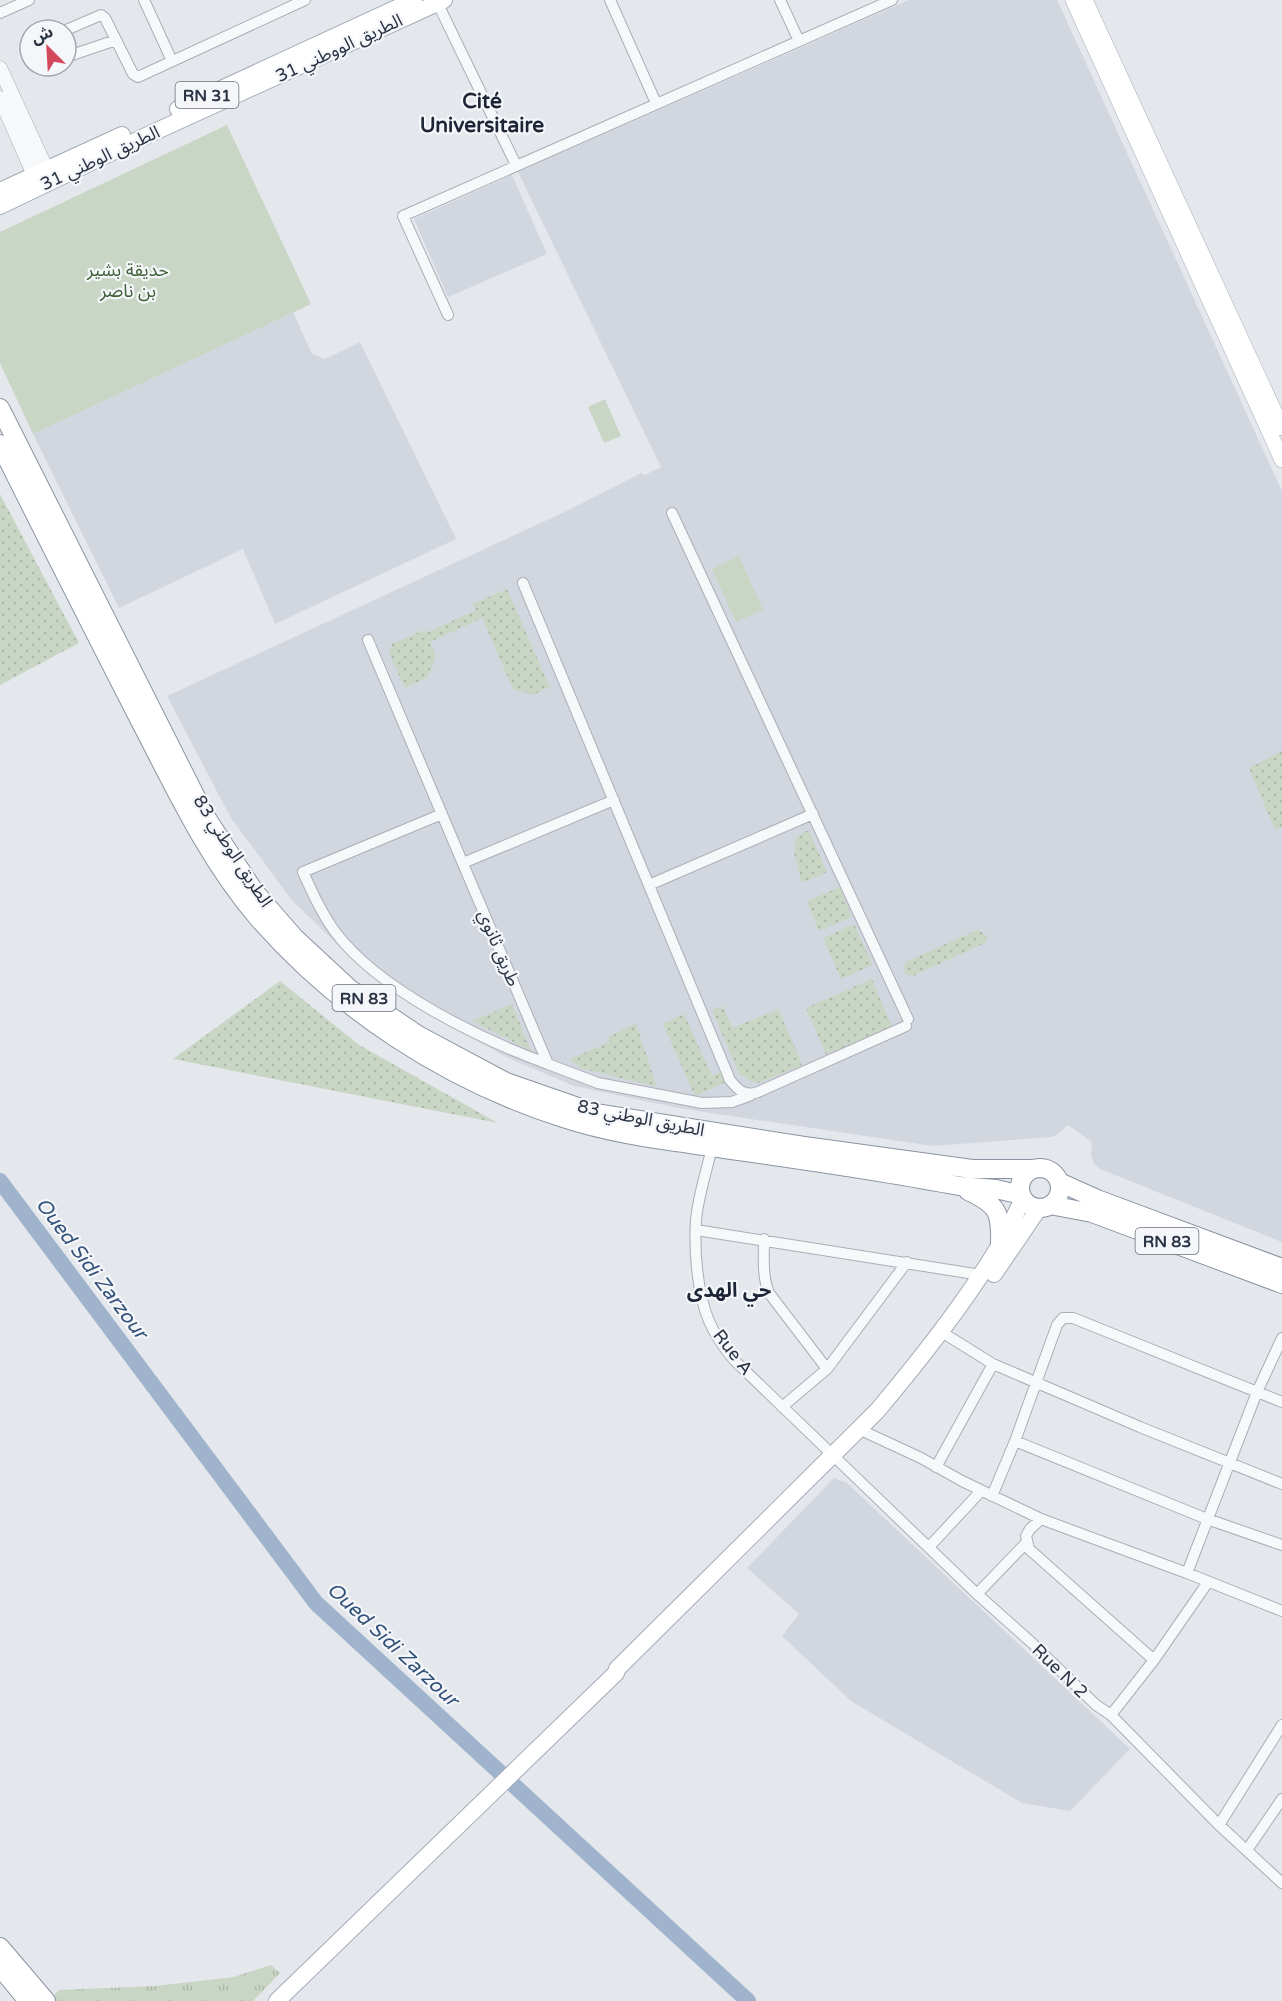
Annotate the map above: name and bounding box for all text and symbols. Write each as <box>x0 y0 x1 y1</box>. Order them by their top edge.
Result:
street label: الطريق الووطني 31 <box>272 9 407 89</box>
north arrow <box>18 18 78 78</box>
text: ش <box>28 22 56 49</box>
road number: RN 31 <box>176 82 238 108</box>
district label: Cité Universitaire <box>420 89 544 138</box>
street label: الطريق الوطني 31 <box>37 121 164 197</box>
park label: حديقة بشير بن ناصر <box>86 259 169 302</box>
street label: الطريق الوطني 83 <box>187 791 277 912</box>
street label: طريق ثانوي <box>471 906 525 990</box>
road number: RN 83 <box>332 985 395 1011</box>
street label: الطريق الوطني 83 <box>575 1095 707 1143</box>
water label: Oued Sidi Zarzour <box>30 1193 154 1346</box>
road number: RN 83 <box>1136 1228 1198 1254</box>
district label: حي الهدى <box>687 1279 772 1307</box>
street label: Rue A <box>708 1325 758 1379</box>
water label: Oued Sidi Zarzour <box>322 1578 465 1713</box>
street label: Rue N 2 <box>1028 1639 1092 1703</box>

